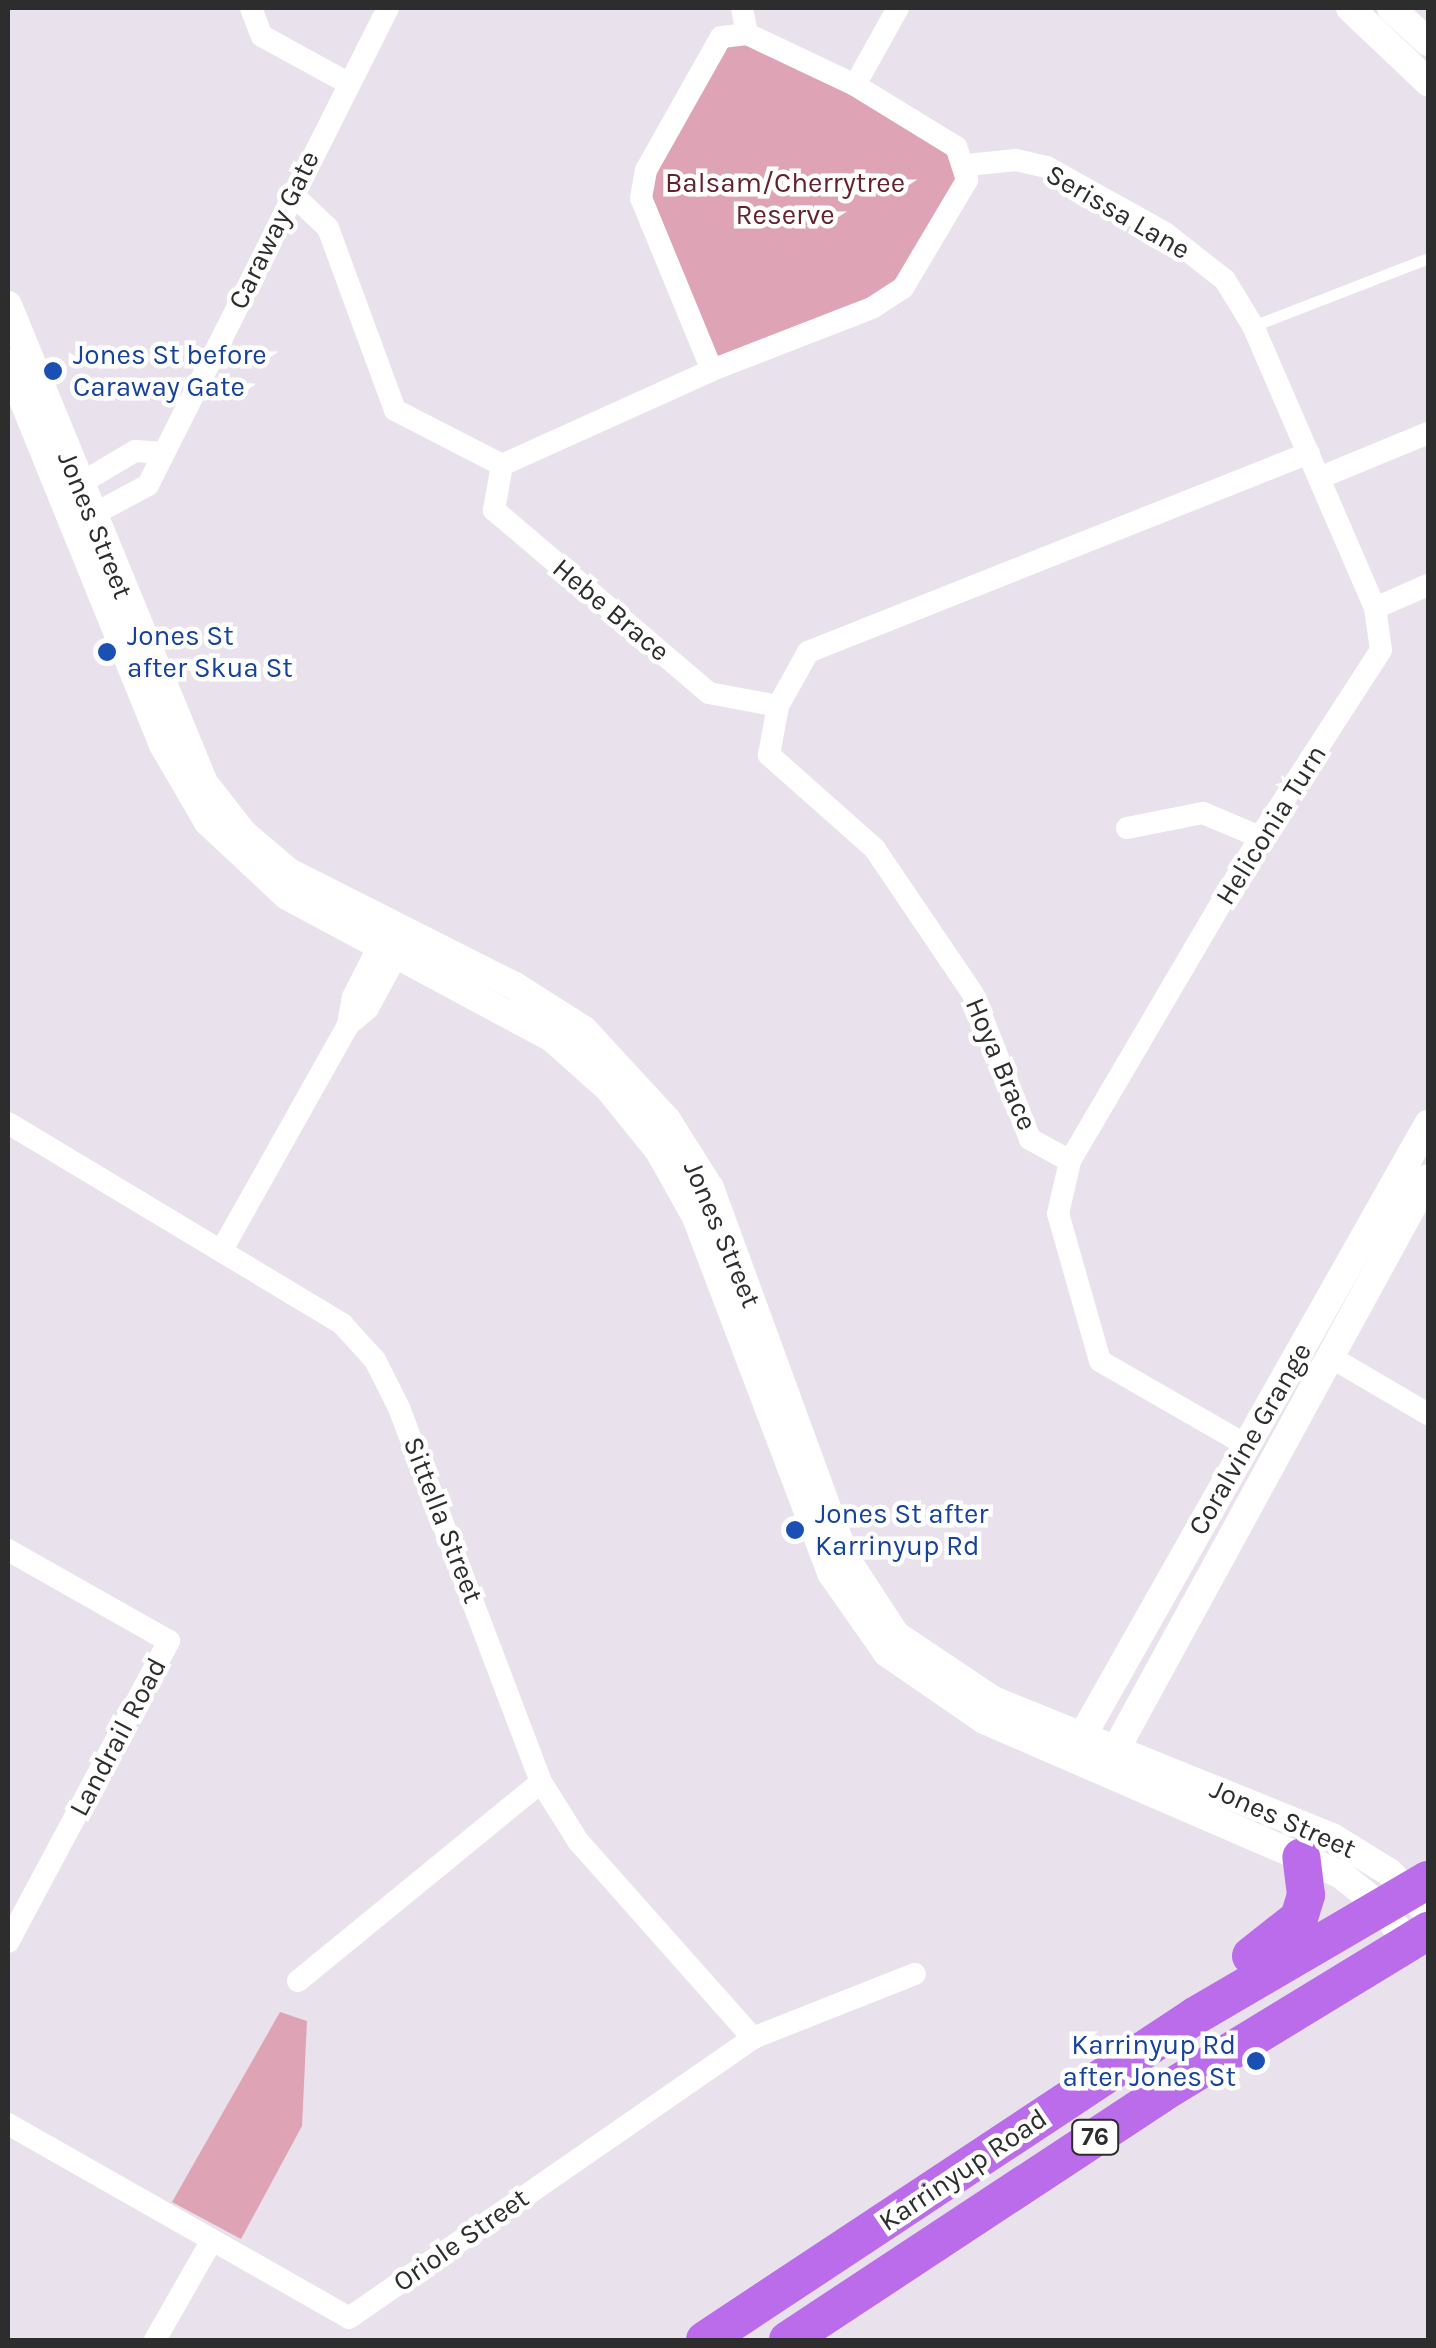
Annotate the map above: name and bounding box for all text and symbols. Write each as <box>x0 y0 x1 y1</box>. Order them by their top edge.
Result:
street label: Caraway Gate <box>221 145 327 315</box>
street label: Serissa Lane <box>1040 157 1196 267</box>
park label: Balsam/Cherrytree Reserve <box>665 166 905 232</box>
place label: Jones St before Caraway Gate <box>73 338 267 404</box>
marker: Jones St before Caraway Gate <box>42 360 64 382</box>
street label: Jones Street <box>50 446 140 604</box>
street label: Hebe Brace <box>546 551 676 669</box>
place label: Jones St after Skua St <box>127 619 293 685</box>
marker: Jones St after Skua St <box>96 641 118 663</box>
street label: Heliconia Turn <box>1208 739 1334 911</box>
street label: Hoya Brace <box>958 993 1044 1135</box>
street label: Jones Street <box>676 1156 768 1312</box>
street label: Coralvine Grange <box>1181 1337 1319 1541</box>
street label: Sittella Street <box>396 1432 490 1608</box>
place label: Jones St after Karrinyup Rd <box>815 1497 988 1563</box>
marker: Jones St after Karrinyup Rd <box>784 1519 806 1541</box>
street label: Landrail Road <box>62 1652 174 1822</box>
street label: Jones Street <box>1205 1772 1361 1866</box>
place label: Karrinyup Rd after Jones St <box>1063 2028 1236 2094</box>
marker: Karrinyup Rd after Jones St <box>1245 2050 1267 2072</box>
street label: Karrinyup Road <box>873 2101 1053 2239</box>
road number: 76 <box>1070 2117 1120 2157</box>
street label: Oriole Street <box>387 2181 535 2299</box>

